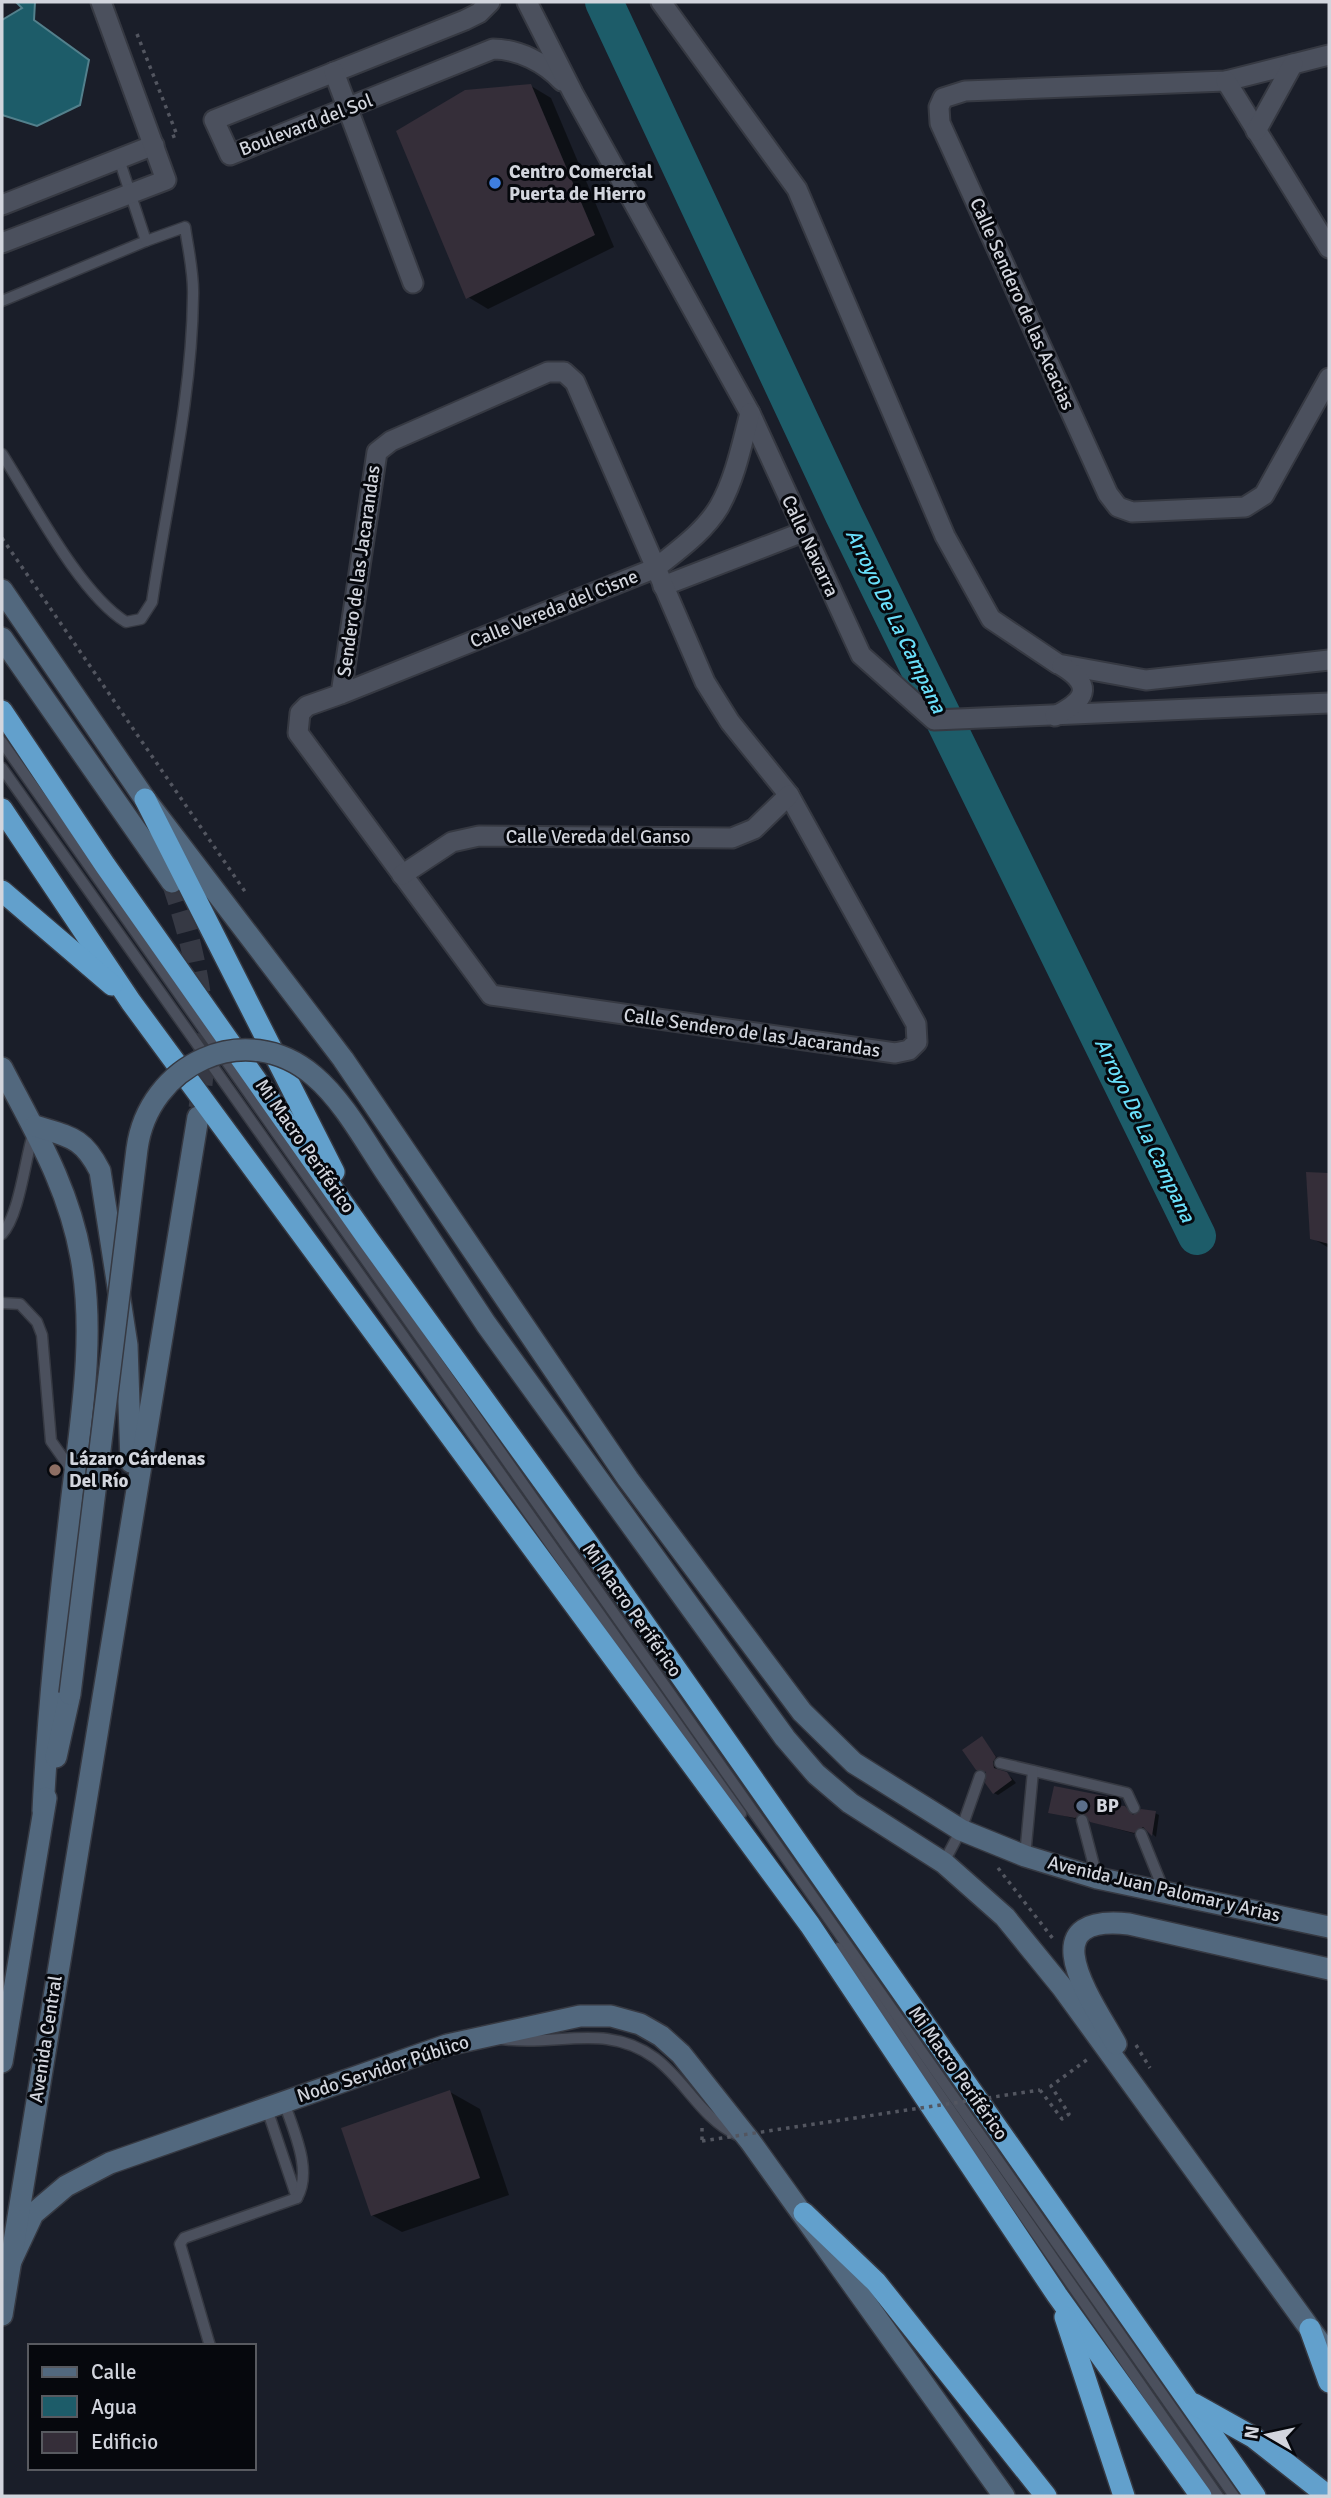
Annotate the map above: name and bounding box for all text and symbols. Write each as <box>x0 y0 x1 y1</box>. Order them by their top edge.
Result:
street label: Boulevard del Sol <box>236 89 376 161</box>
place label: Centro Comercial Puerta de Hierro <box>509 160 653 206</box>
marker: Centro Comercial Puerta de Hierro <box>487 175 503 191</box>
street label: Calle Sendero de las Acacias <box>964 194 1080 414</box>
street label: Sendero de las Jacarandas <box>332 464 386 678</box>
street label: Calle Navarra <box>776 491 844 601</box>
water label: Arroyo De La Campana <box>840 524 953 719</box>
street label: Calle Vereda del Cisne <box>466 564 642 654</box>
street label: Calle Vereda del Ganso <box>506 825 690 849</box>
street label: Calle Sendero de las Jacarandas <box>622 1003 882 1063</box>
water label: Arroyo De La Campana <box>1089 1033 1202 1228</box>
street label: Mi Macro Periférico <box>250 1074 360 1218</box>
place label: Lázaro Cárdenas Del Río <box>69 1447 205 1493</box>
marker: Lázaro Cárdenas Del Río <box>47 1462 63 1478</box>
street label: Mi Macro Periférico <box>577 1538 687 1682</box>
place label: BP <box>1096 1794 1119 1818</box>
marker: BP <box>1074 1798 1090 1814</box>
street label: Avenida Juan Palomar y Arias <box>1045 1851 1283 1927</box>
street label: Avenida Central <box>24 1974 68 2104</box>
street label: Mi Macro Periférico <box>903 2001 1013 2145</box>
street label: Nodo Servidor Público <box>294 2030 472 2108</box>
legend <box>28 2344 256 2470</box>
text: Calle <box>91 2359 137 2385</box>
text: Agua <box>91 2394 137 2420</box>
north arrow <box>1233 2400 1303 2470</box>
text: N <box>1239 2424 1265 2441</box>
text: Edificio <box>91 2429 158 2455</box>

